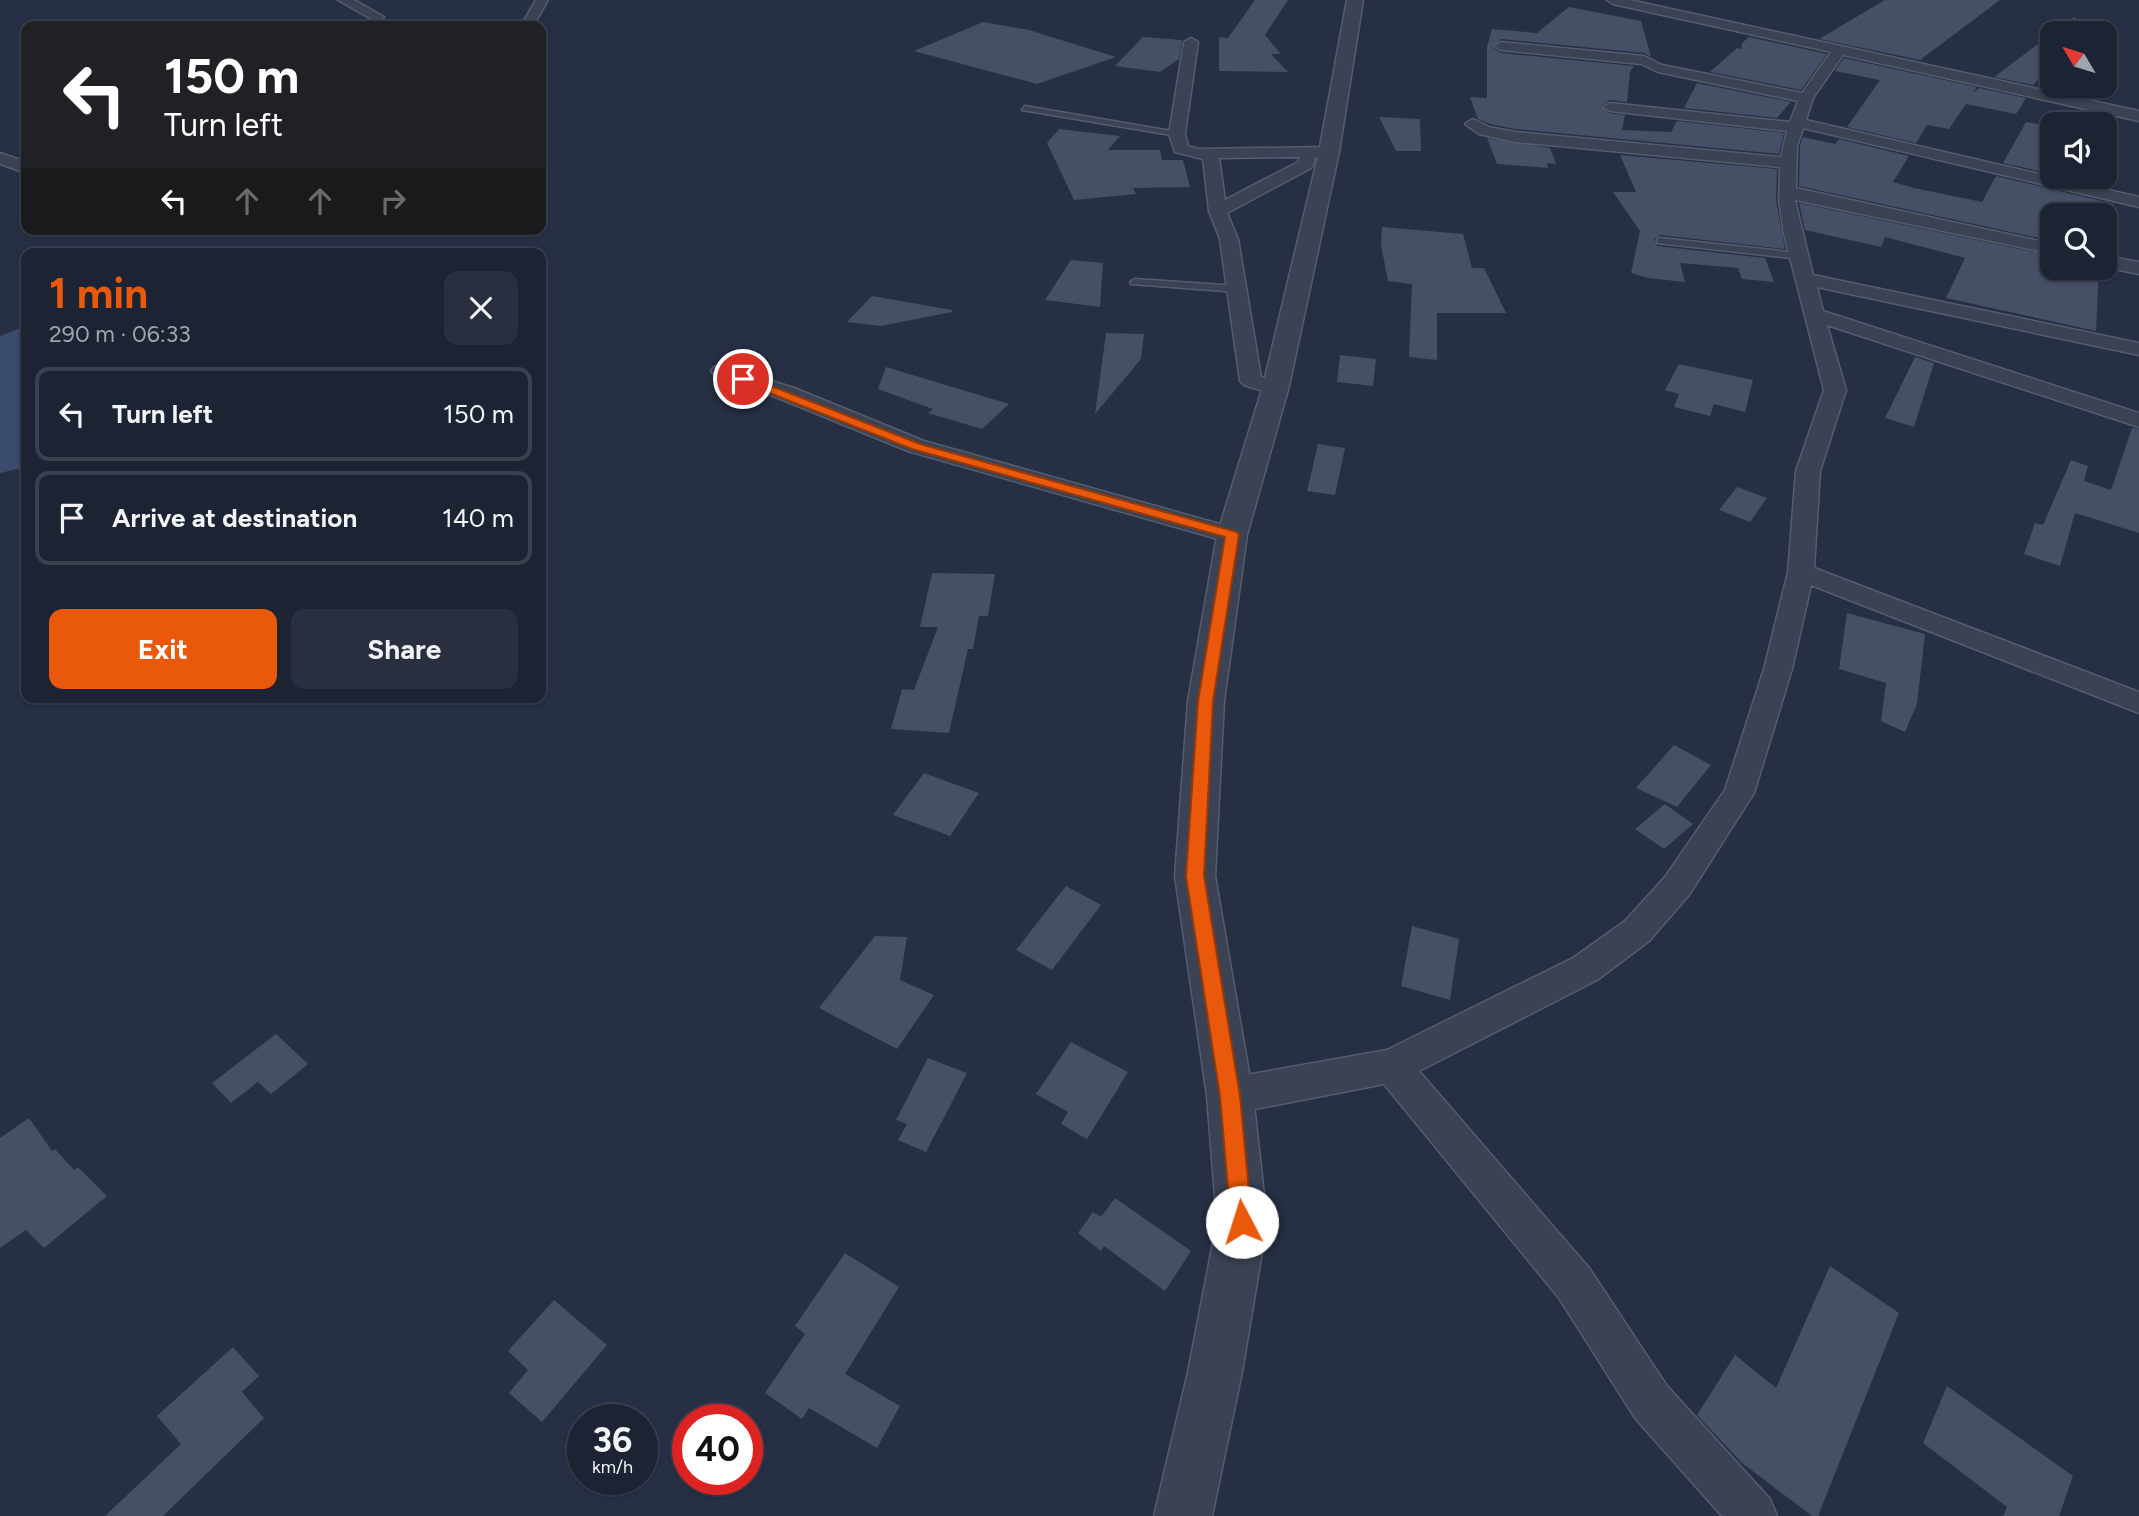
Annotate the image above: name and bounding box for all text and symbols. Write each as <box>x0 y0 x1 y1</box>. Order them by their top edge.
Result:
north arrow <box>2040 21 2118 98</box>
map controls <box>2040 21 2117 280</box>
text: 150 m <box>164 46 299 105</box>
icon: left <box>49 49 140 140</box>
text: Turn left <box>164 106 283 144</box>
button: sound <box>2040 112 2117 189</box>
icon: left <box>155 182 193 220</box>
icon: ahead <box>228 182 266 220</box>
icon: ahead <box>301 182 339 220</box>
icon: right <box>374 182 412 220</box>
button: search <box>2040 203 2117 280</box>
text: 1 min <box>49 268 148 319</box>
button: close <box>444 271 518 345</box>
text: 290 m · 06:33 <box>49 320 191 348</box>
pin <box>713 349 773 409</box>
icon: arrive <box>724 360 762 398</box>
icon: left <box>53 395 91 433</box>
text: Turn left <box>112 398 213 430</box>
text: 150 m <box>443 398 514 430</box>
icon: arrive <box>53 499 91 537</box>
text: Arrive at destination <box>112 502 357 534</box>
text: 140 m <box>442 502 514 534</box>
button: Exit <box>49 609 277 689</box>
button: Share <box>291 609 518 689</box>
position arrow <box>1205 1185 1279 1259</box>
speed limit sign: 40 <box>672 1404 763 1495</box>
text: 36 <box>593 1419 632 1461</box>
text: km/h <box>592 1456 633 1478</box>

